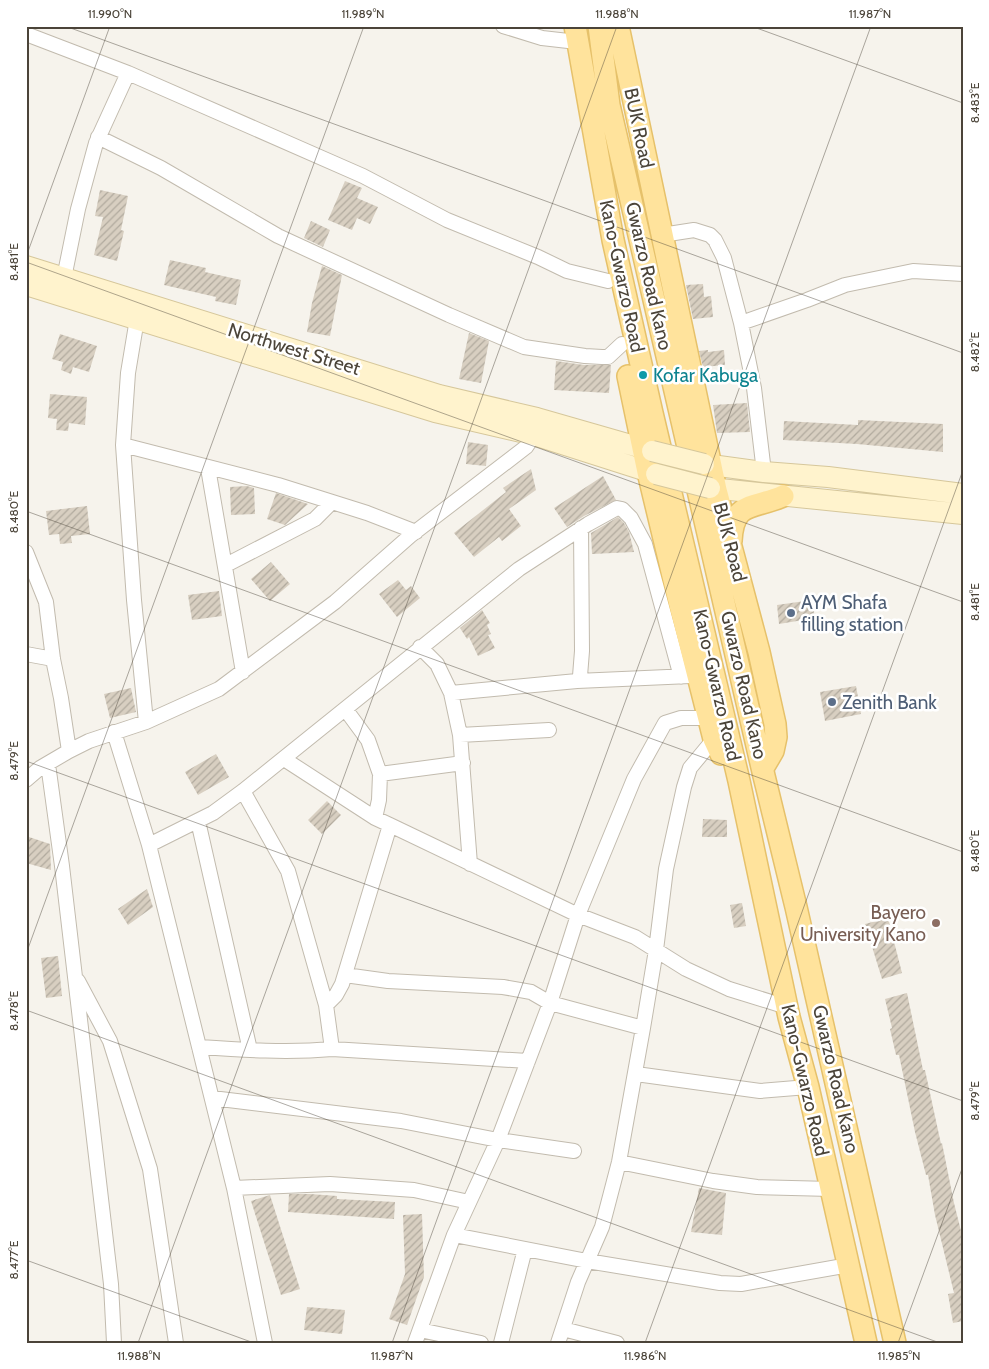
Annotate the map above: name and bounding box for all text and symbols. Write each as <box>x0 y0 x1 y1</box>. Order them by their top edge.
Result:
text: 11.990°N <box>88 6 132 21</box>
text: 11.989°N <box>341 6 385 21</box>
text: 11.988°N <box>595 6 639 21</box>
text: 11.987°N <box>849 6 891 21</box>
text: 8.483°E <box>967 82 982 123</box>
street label: BUK Road <box>619 86 659 170</box>
street label: Kano-Gwarzo Road <box>595 198 649 354</box>
street label: Gwarzo Road Kano <box>621 200 677 352</box>
text: 8.481°E <box>6 243 21 281</box>
street label: Northwest Street <box>225 318 363 380</box>
text: 8.482°E <box>967 331 982 372</box>
place label: Kofar Kabuga <box>653 364 758 387</box>
marker: Kofar Kabuga <box>637 369 649 381</box>
text: 8.480°E <box>6 490 21 533</box>
street label: BUK Road <box>708 500 752 584</box>
text: 8.481°E <box>967 583 982 621</box>
place label: AYM Shafa filling station <box>801 591 903 636</box>
street label: Kano-Gwarzo Road <box>688 607 746 763</box>
marker: AYM Shafa filling station <box>785 607 797 619</box>
street label: Gwarzo Road Kano <box>716 609 772 761</box>
place label: Zenith Bank <box>842 691 937 714</box>
marker: Zenith Bank <box>826 696 838 708</box>
text: 8.479°E <box>6 741 21 781</box>
text: 8.480°E <box>967 829 982 872</box>
place label: Bayero University Kano <box>800 901 926 946</box>
marker: Bayero University Kano <box>930 917 942 929</box>
text: 8.478°E <box>6 991 21 1031</box>
street label: Kano-Gwarzo Road <box>776 1002 834 1158</box>
street label: Gwarzo Road Kano <box>808 1003 864 1155</box>
text: 8.479°E <box>967 1081 982 1121</box>
text: 8.477°E <box>6 1240 21 1279</box>
text: 11.988°N <box>117 1348 161 1363</box>
text: 11.987°N <box>371 1348 413 1363</box>
text: 11.986°N <box>623 1348 667 1363</box>
text: 11.985°N <box>878 1348 920 1363</box>

